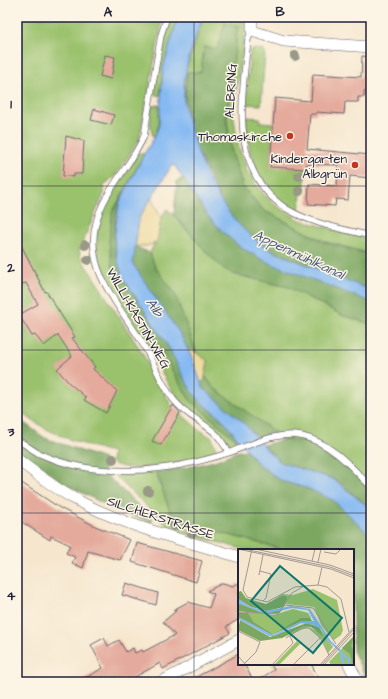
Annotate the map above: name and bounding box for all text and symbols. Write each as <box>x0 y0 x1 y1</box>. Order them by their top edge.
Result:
text: A <box>104 3 113 21</box>
text: B <box>275 3 285 21</box>
street label: ALBRING <box>221 63 241 119</box>
text: 1 <box>10 95 12 113</box>
place label: Thomaskirche <box>198 128 282 146</box>
marker: Thomaskirche <box>285 131 295 141</box>
place label: Kindergarten Albgrün <box>271 150 347 184</box>
marker: Kindergarten Albgrün <box>350 160 360 170</box>
water label: Appenmühlkanal <box>250 225 349 286</box>
text: 2 <box>6 259 15 277</box>
street label: WILLI-KASTIN-WEG <box>102 265 174 372</box>
water label: Alb <box>141 294 168 322</box>
text: 3 <box>7 423 15 441</box>
street label: SILCHERSTRASSE <box>105 492 217 544</box>
inset map <box>238 549 354 665</box>
text: 4 <box>7 587 16 605</box>

